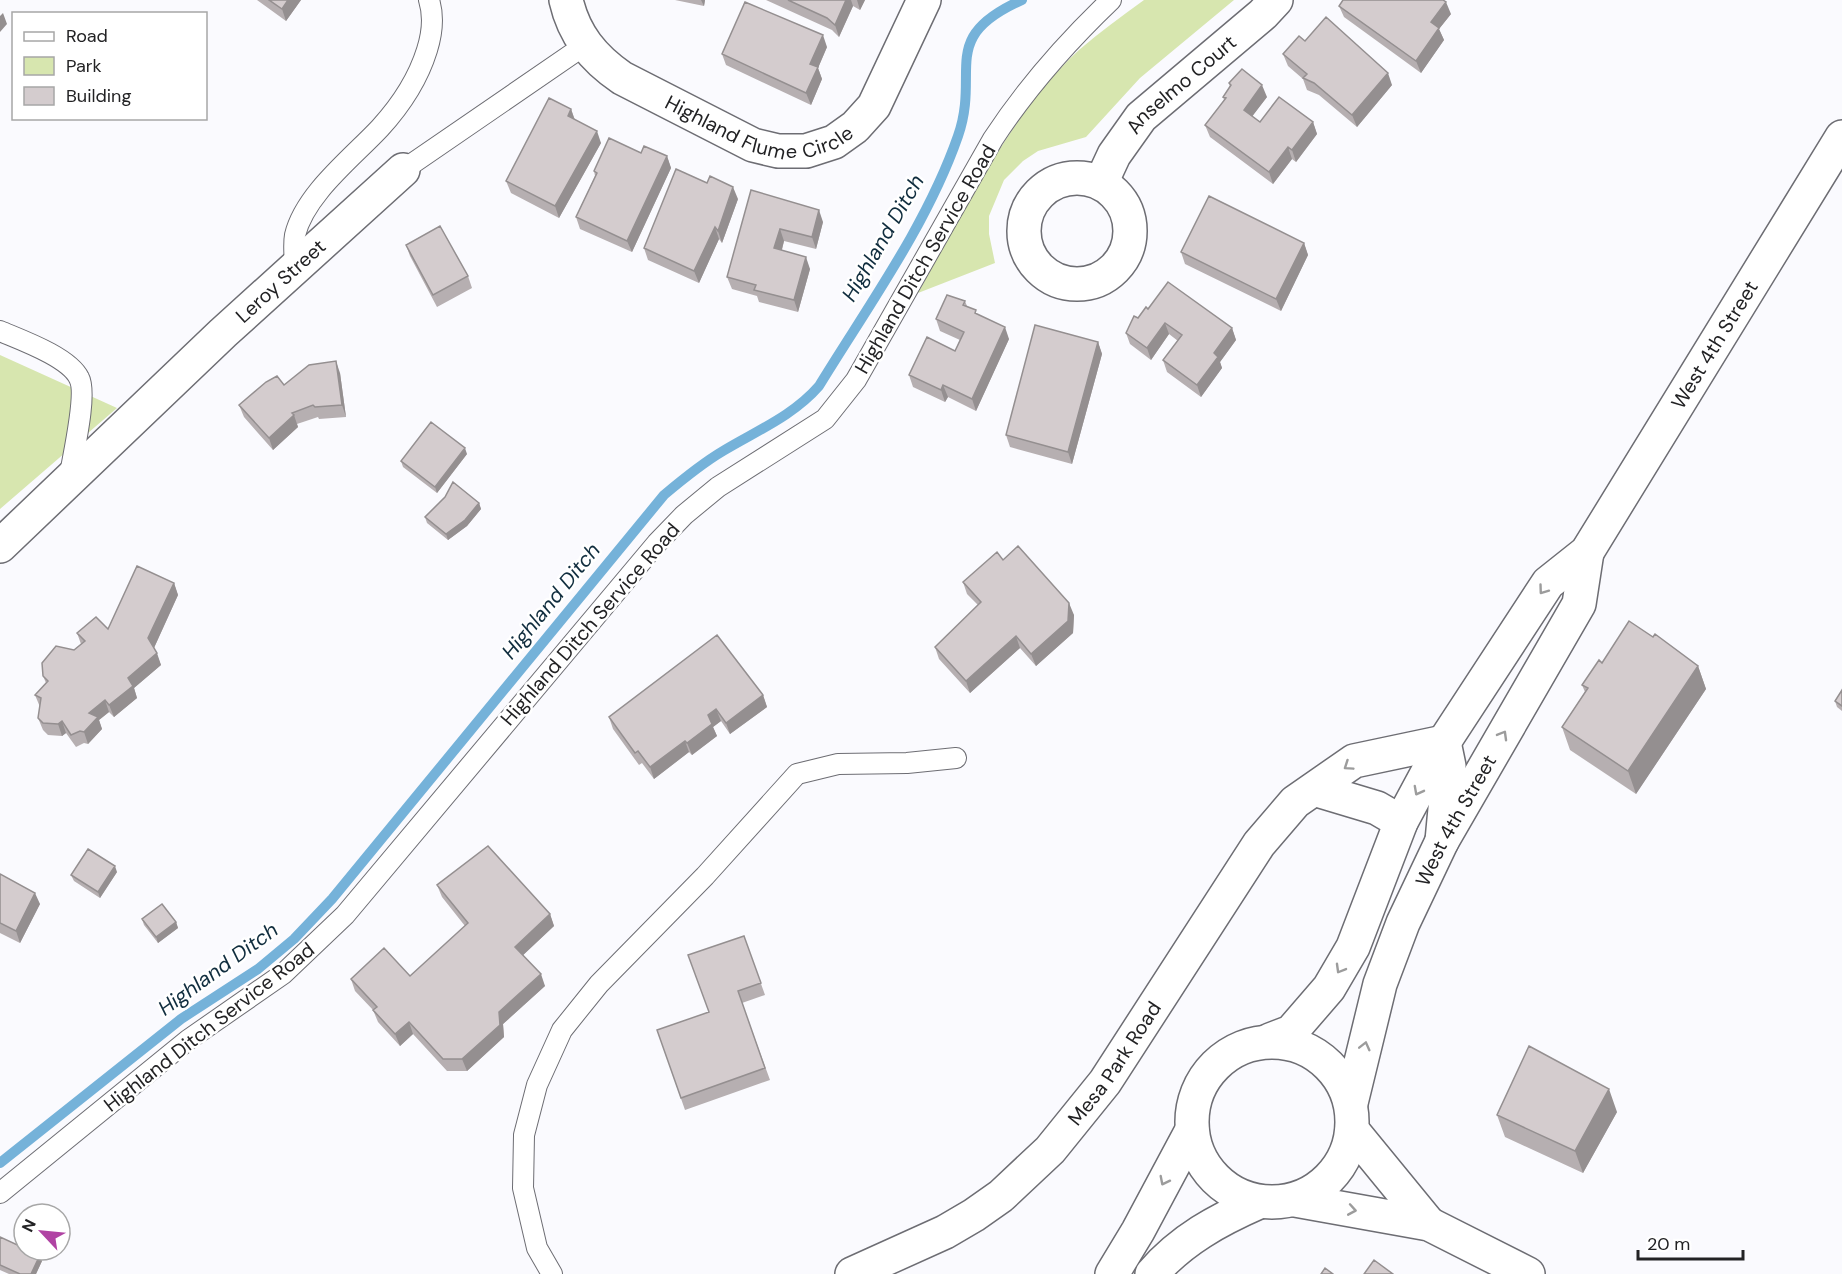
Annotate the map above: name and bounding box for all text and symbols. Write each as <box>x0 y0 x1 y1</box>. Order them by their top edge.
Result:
legend <box>12 12 207 120</box>
text: Road <box>66 24 108 48</box>
street label: Anselmo Court <box>1120 29 1242 139</box>
text: Park <box>66 54 102 78</box>
text: Building <box>66 84 131 108</box>
street label: Highland Flume Circle <box>661 89 858 165</box>
street label: Highland Ditch Service Road <box>849 140 1001 378</box>
water label: Highland Ditch <box>835 170 931 306</box>
street label: Leroy Street <box>230 233 331 328</box>
street label: West 4th Street <box>1665 276 1764 414</box>
street label: Highland Ditch Service Road <box>495 517 685 731</box>
water label: Highland Ditch <box>495 537 607 665</box>
one-way arrow <box>1540 584 1551 595</box>
one-way arrow <box>1496 731 1508 741</box>
street label: West 4th Street <box>1409 750 1502 890</box>
one-way arrow <box>1344 759 1354 771</box>
one-way arrow <box>1414 785 1425 795</box>
water label: Highland Ditch <box>152 916 284 1022</box>
street label: Highland Ditch Service Road <box>98 937 320 1117</box>
one-way arrow <box>1336 963 1347 973</box>
street label: Mesa Park Road <box>1062 996 1167 1131</box>
one-way arrow <box>1358 1041 1371 1051</box>
one-way arrow <box>1159 1175 1171 1186</box>
north arrow <box>12 1202 72 1262</box>
one-way arrow <box>1347 1203 1357 1216</box>
text: N <box>17 1216 41 1235</box>
scale bar <box>1638 1223 1743 1261</box>
text: 20 m <box>1647 1232 1690 1256</box>

